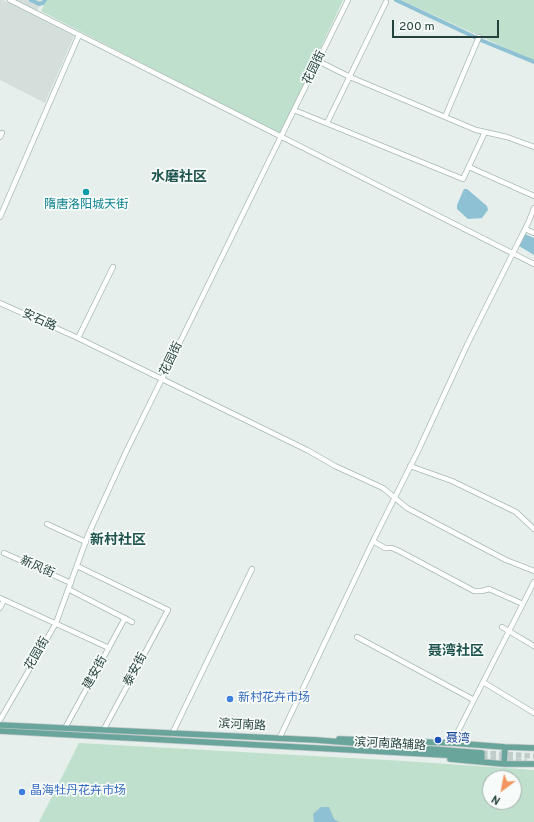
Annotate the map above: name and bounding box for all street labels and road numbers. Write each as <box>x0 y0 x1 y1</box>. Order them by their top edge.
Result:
street label: 花园街 <box>301 49 329 87</box>
street label: 安石路 <box>20 307 58 335</box>
street label: 花园街 <box>158 340 186 378</box>
street label: 新风街 <box>18 554 56 582</box>
street label: 花园街 <box>23 635 53 673</box>
street label: 泰安街 <box>121 651 151 689</box>
street label: 建安街 <box>81 654 111 692</box>
street label: 滨河南路 <box>218 718 266 734</box>
street label: 滨河南路辅路 <box>354 736 426 754</box>

